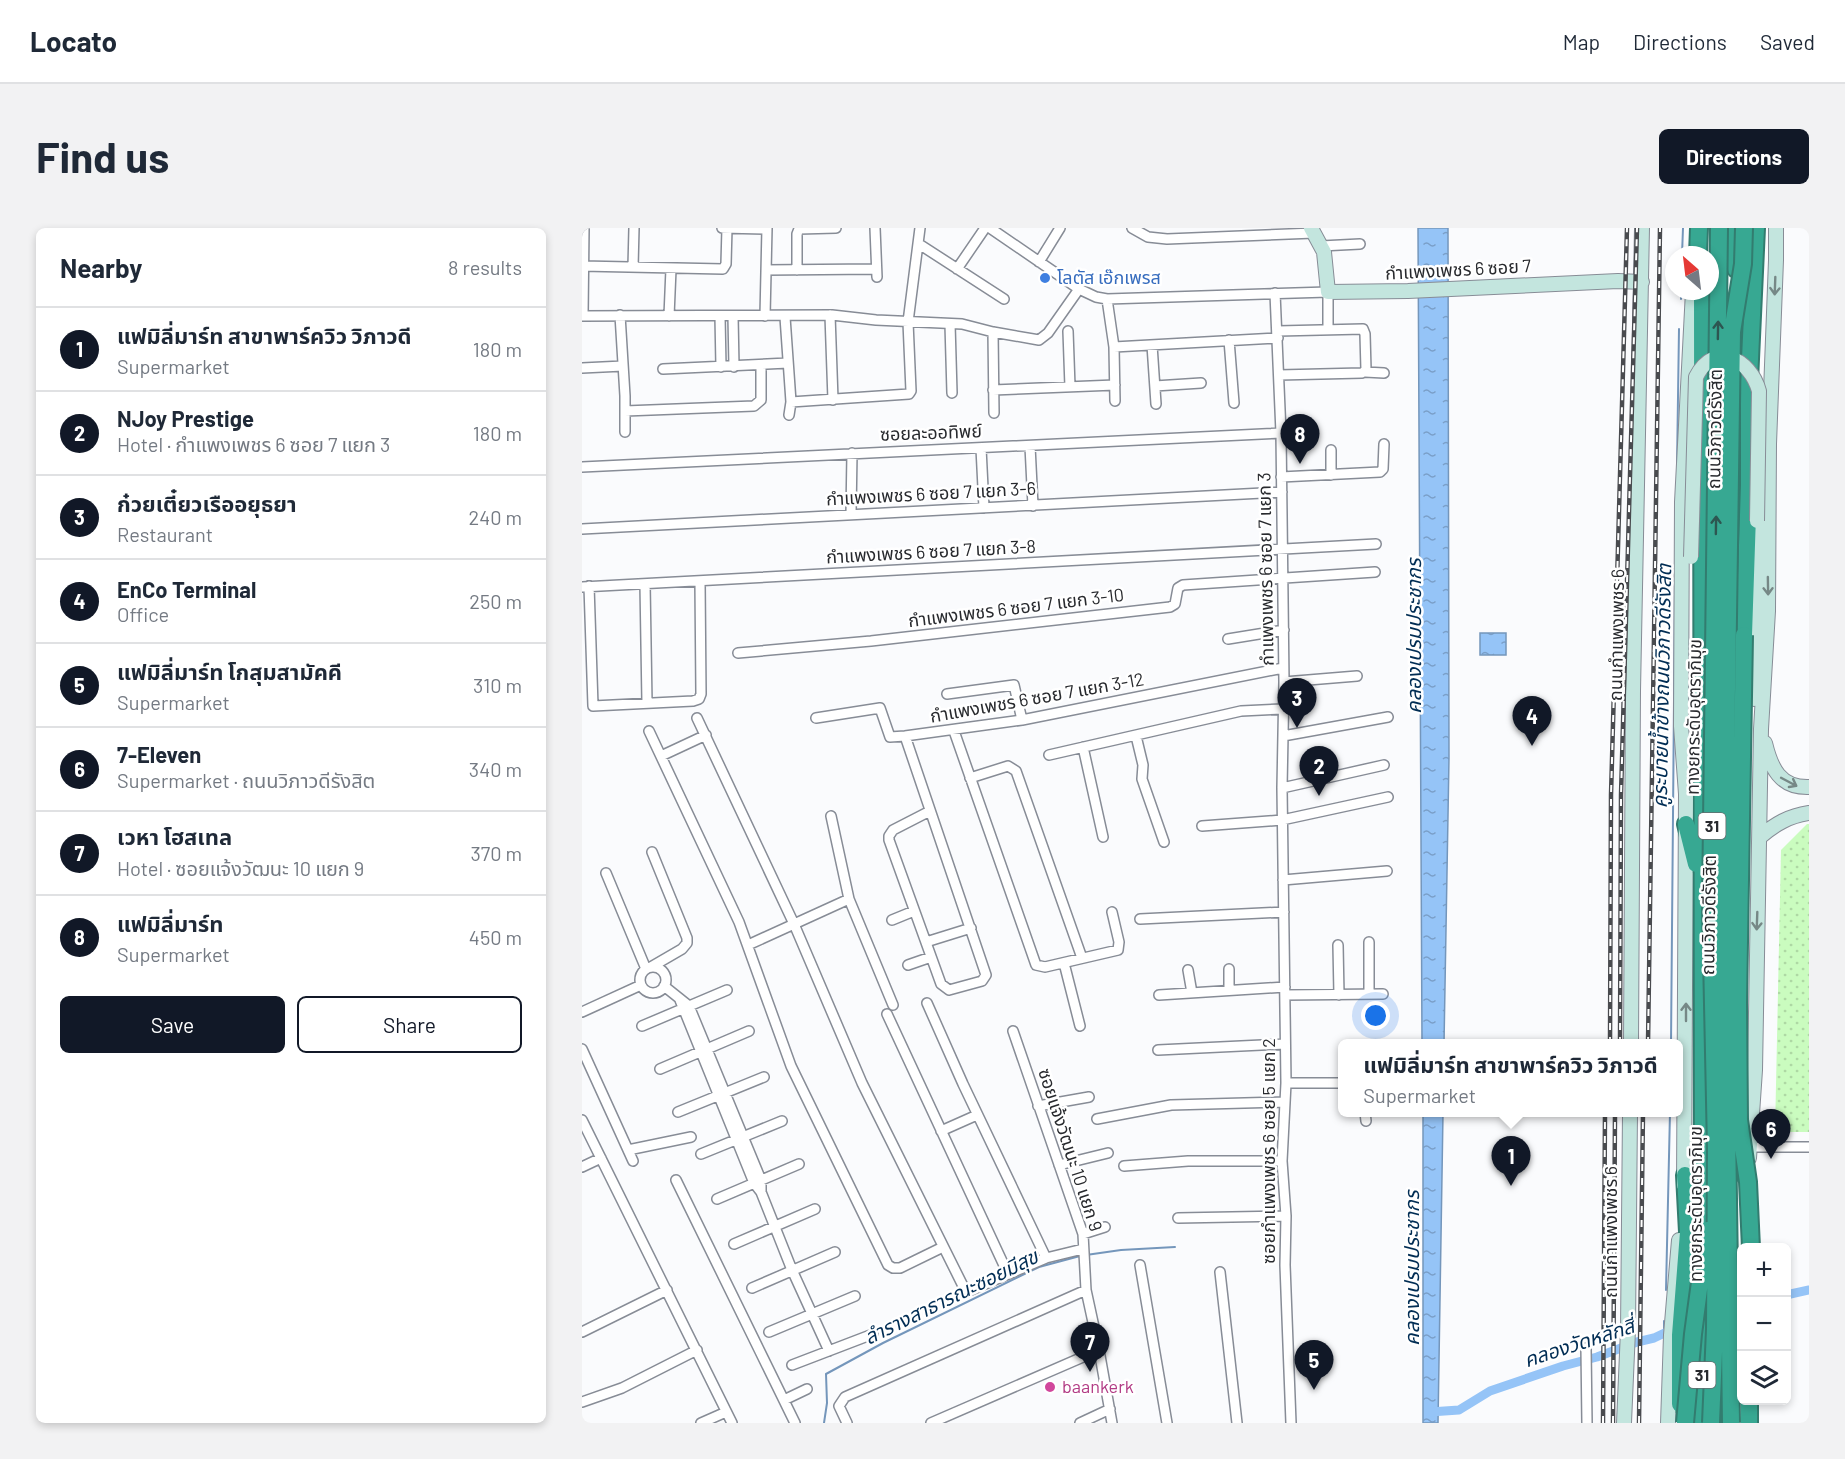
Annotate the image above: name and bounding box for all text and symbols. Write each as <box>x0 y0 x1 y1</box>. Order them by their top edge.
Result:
text: Locato <box>30 24 117 58</box>
text: Map <box>1563 29 1600 54</box>
text: Directions <box>1633 29 1727 54</box>
text: Saved <box>1760 29 1815 54</box>
button: Directions <box>1659 129 1809 184</box>
text: Find us <box>36 131 169 181</box>
north arrow <box>1665 246 1719 300</box>
text: Nearby <box>60 252 142 283</box>
street label: กำแพงเพชร 6 ซอย 7 <box>1384 254 1532 284</box>
text: 8 results <box>448 255 522 279</box>
place label: โลตัส เอ๊กเพรส <box>1057 266 1161 288</box>
marker: โลตัส เอ๊กเพรส <box>1038 271 1052 285</box>
one-way arrow <box>1770 276 1781 296</box>
one-way arrow <box>1712 320 1724 340</box>
text: แฟมิลี่มาร์ท สาขาพาร์ควิว วิภาวดี <box>117 322 412 348</box>
text: 1 <box>76 337 83 361</box>
text: 180 m <box>473 337 522 361</box>
text: Supermarket <box>117 354 230 378</box>
street label: ถนนวิภาวดีรังสิต <box>1702 369 1726 489</box>
text: NJoy Prestige <box>117 405 254 431</box>
pin: 8 <box>1280 414 1320 464</box>
street label: ซอยละออทิพย์ <box>879 419 983 445</box>
text: 2 <box>74 421 85 445</box>
text: 180 m <box>473 421 522 445</box>
text: Hotel · กำแพงเพชร 6 ซอย 7 แยก 3 <box>117 432 390 456</box>
street label: กำแพงเพชร 6 ซอย 7 แยก 3 <box>1252 472 1278 666</box>
street label: กำแพงเพชร 6 ซอย 7 แยก 3-6 <box>826 477 1036 509</box>
text: ก๋วยเตี๋ยวเรืออยุธยา <box>117 490 297 516</box>
text: 3 <box>74 505 85 529</box>
text: 240 m <box>468 505 522 529</box>
one-way arrow <box>1710 515 1721 535</box>
text: Restaurant <box>117 522 213 546</box>
street label: กำแพงเพชร 6 ซอย 7 แยก 3-8 <box>825 535 1036 567</box>
water label: คลองเปรมประชากร <box>1401 557 1425 714</box>
water label: คูระบายน้ำข้างถนนวิภาวดีรังสิต <box>1646 562 1677 808</box>
street label: ถนนกำแพงเพชร 6 <box>1604 569 1628 701</box>
text: EnCo Terminal <box>117 576 256 602</box>
one-way arrow <box>1762 576 1773 596</box>
street label: กำแพงเพชร 6 ซอย 7 แยก 3-10 <box>907 583 1125 631</box>
text: 4 <box>73 589 86 613</box>
text: 250 m <box>469 589 522 613</box>
text: Office <box>117 602 169 626</box>
street label: ทางยกระดับอุตราภิมุข <box>1681 639 1706 795</box>
text: แฟมิลี่มาร์ท โกสุมสามัคคี <box>117 658 342 684</box>
street label: กำแพงเพชร 6 ซอย 7 แยก 3-12 <box>928 667 1145 727</box>
text: 5 <box>74 673 85 697</box>
text: 310 m <box>473 673 522 697</box>
pin: 3 <box>1278 678 1316 728</box>
text: Supermarket <box>117 690 230 714</box>
pin: 4 <box>1512 696 1552 746</box>
text: 7-Eleven <box>117 741 201 767</box>
pin: 2 <box>1300 746 1338 796</box>
text: 6 <box>74 757 85 781</box>
text: 340 m <box>469 757 522 781</box>
text: Supermarket · ถนนวิภาวดีรังสิต <box>117 768 375 792</box>
one-way arrow <box>1780 777 1798 789</box>
road number: 31 <box>1698 813 1726 839</box>
text: เวหา โฮสเทล <box>117 823 232 849</box>
text: 7 <box>75 841 84 865</box>
text: 370 m <box>470 841 522 865</box>
street label: ถนนวิภาวดีรังสิต <box>1696 855 1720 975</box>
text: Hotel · ซอยแจ้งวัฒนะ 10 แยก 9 <box>117 856 364 880</box>
text: แฟมิลี่มาร์ท <box>117 910 223 936</box>
one-way arrow <box>1752 911 1763 931</box>
text: 8 <box>74 925 85 949</box>
text: 450 m <box>469 925 522 949</box>
text: Supermarket <box>117 942 230 966</box>
button: Save <box>60 996 285 1053</box>
button: Share <box>297 996 522 1053</box>
your location <box>1361 1001 1390 1030</box>
one-way arrow <box>1680 1002 1692 1022</box>
street label: ซอยกำแพงเพชร 6 ซอย 5 แยก 2 <box>1257 1038 1279 1264</box>
popup <box>1338 1039 1683 1117</box>
text: แฟมิลี่มาร์ท สาขาพาร์ควิว วิภาวดี <box>1363 1051 1658 1077</box>
street label: ซอยแจ้งวัฒนะ 10 แยก 9 <box>1034 1065 1108 1234</box>
text: Supermarket <box>1363 1083 1476 1107</box>
pin: 6 <box>1752 1110 1790 1159</box>
street label: ทางยกระดับอุตราภิมุข <box>1684 1126 1707 1282</box>
pin: 1 <box>1492 1136 1530 1186</box>
street label: ถนนกำแพงเพชร 6 <box>1599 1166 1621 1298</box>
water label: คลองเปรมประชากร <box>1399 1189 1423 1346</box>
water label: ลำรางสาธารณะซอยมีสุข <box>860 1243 1044 1350</box>
map controls <box>1737 1243 1791 1405</box>
button: + <box>1737 1243 1791 1297</box>
button: − <box>1737 1297 1791 1351</box>
water label: คลองวัดหลักสี่ <box>1520 1311 1641 1371</box>
pin: 7 <box>1070 1322 1110 1372</box>
pin: 5 <box>1294 1340 1334 1390</box>
button: layers <box>1737 1351 1791 1405</box>
road number: 31 <box>1688 1362 1716 1388</box>
place label: baankerk <box>1062 1375 1134 1397</box>
marker: baankerk <box>1043 1380 1057 1394</box>

